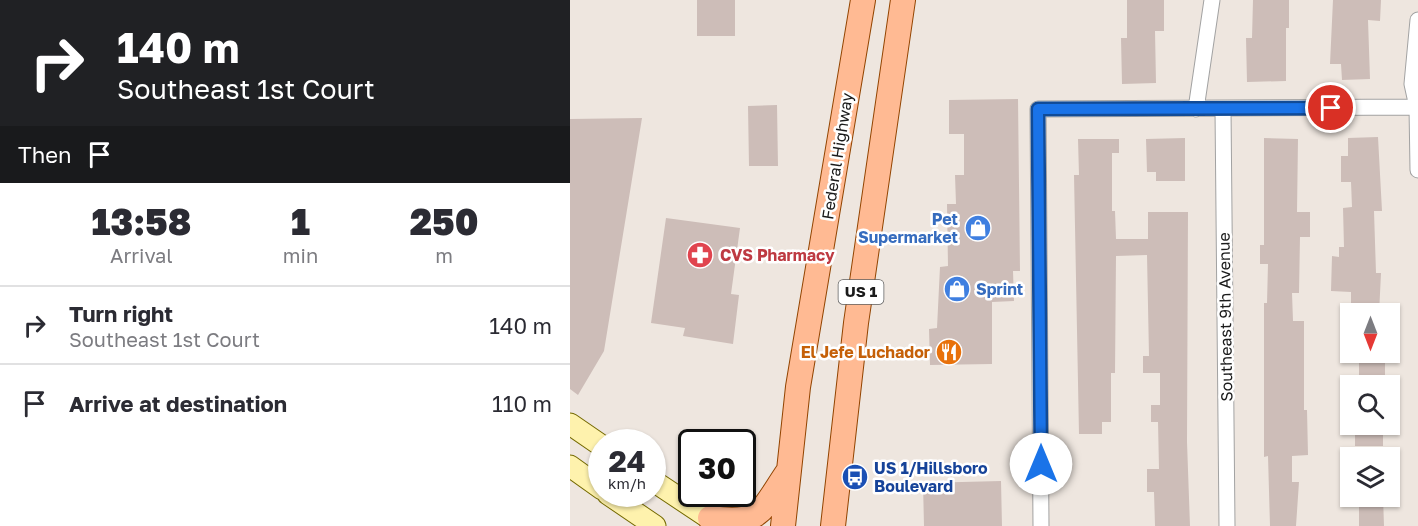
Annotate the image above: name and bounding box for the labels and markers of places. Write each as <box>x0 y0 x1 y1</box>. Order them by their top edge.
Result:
pin <box>1305 82 1356 133</box>
place label: Pet Supermarket <box>858 209 958 247</box>
shop icon: Pet Supermarket <box>963 213 993 243</box>
pharmacy icon: CVS Pharmacy <box>685 240 715 270</box>
place label: CVS Pharmacy <box>720 245 835 265</box>
shop icon: Sprint <box>942 274 972 304</box>
place label: Sprint <box>976 279 1023 299</box>
restaurant icon: El Jefe Luchador <box>934 337 964 367</box>
place label: El Jefe Luchador <box>801 342 930 362</box>
place label: US 1/Hillsboro Boulevard <box>874 458 988 496</box>
bus stop icon: US 1/Hillsboro Boulevard <box>840 462 870 492</box>

